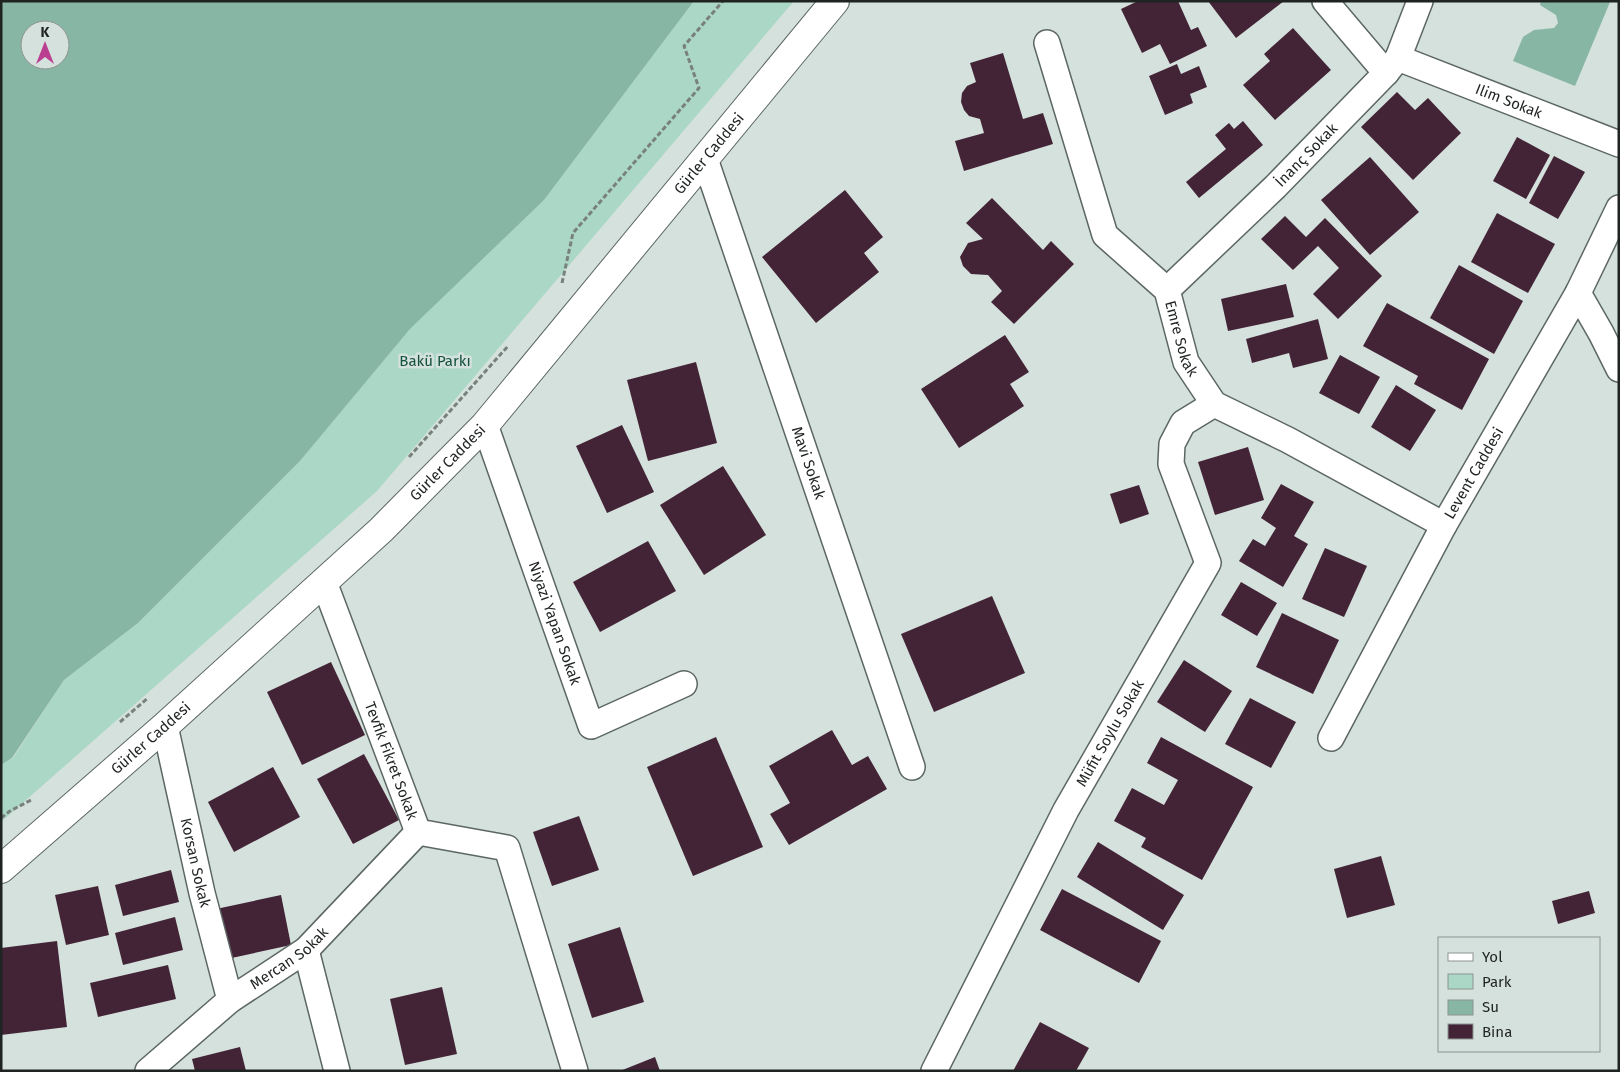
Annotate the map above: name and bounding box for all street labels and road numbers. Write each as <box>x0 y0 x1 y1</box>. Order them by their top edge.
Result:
street label: Ilim Sokak <box>1473 80 1545 122</box>
street label: Gürler Caddesi <box>670 109 748 198</box>
street label: İnanç Sokak <box>1271 119 1341 190</box>
street label: Emre Sokak <box>1161 299 1202 380</box>
street label: Gürler Caddesi <box>406 421 489 505</box>
street label: Mavi Sokak <box>788 424 829 502</box>
street label: Levent Caddesi <box>1440 424 1507 522</box>
street label: Niyazi Yapan Sokak <box>525 559 585 688</box>
street label: Müfit Soylu Sokak <box>1072 676 1148 790</box>
street label: Gürler Caddesi <box>107 698 194 778</box>
street label: Tevfik Fikret Sokak <box>361 699 422 823</box>
street label: Korsan Sokak <box>177 816 214 910</box>
street label: Mercan Sokak <box>247 923 332 993</box>

